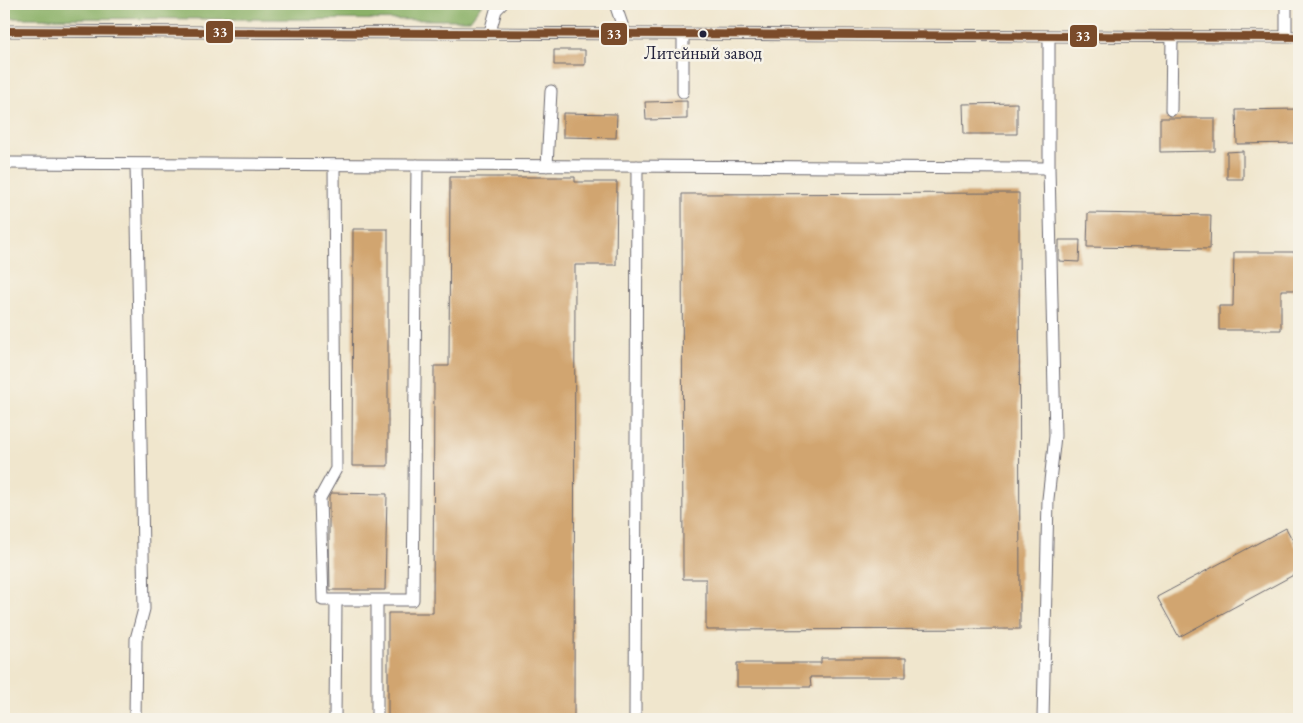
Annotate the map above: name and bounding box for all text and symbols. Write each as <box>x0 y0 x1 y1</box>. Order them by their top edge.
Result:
line badge: 33 <box>205 20 234 44</box>
line badge: 33 <box>600 22 628 46</box>
text: 33 <box>213 23 227 41</box>
line badge: 33 <box>1069 24 1098 48</box>
text: 33 <box>607 25 621 43</box>
text: 33 <box>1076 27 1090 45</box>
marker: Литейный завод <box>698 29 708 39</box>
place label: Литейный завод <box>644 41 762 64</box>

